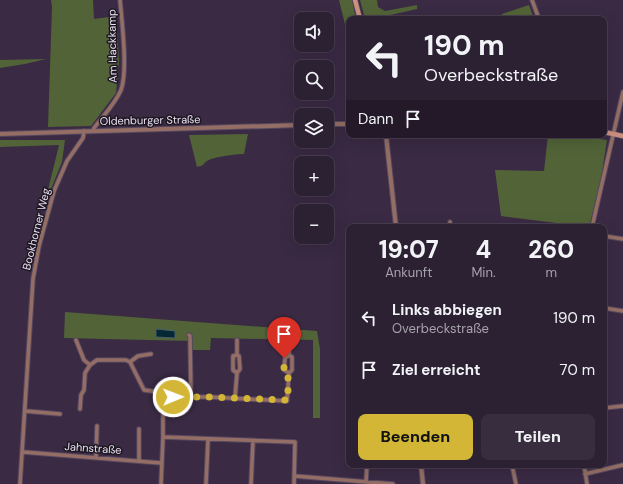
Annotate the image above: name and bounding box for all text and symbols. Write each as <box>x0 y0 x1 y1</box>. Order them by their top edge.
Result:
street label: Am Hackkamp <box>104 9 120 83</box>
map controls <box>294 12 334 244</box>
button: sound <box>294 12 334 52</box>
text: 190 m <box>424 27 505 64</box>
icon: left <box>358 32 410 84</box>
button: search <box>294 60 334 100</box>
text: Overbeckstraße <box>424 63 558 87</box>
button: layers <box>294 108 334 148</box>
icon: arrive <box>402 108 424 130</box>
text: Dann <box>358 109 394 129</box>
street label: Oldenburger Straße <box>99 112 201 128</box>
button: + <box>294 156 334 196</box>
street label: Bookhorner Weg <box>19 186 53 272</box>
button: − <box>294 204 334 244</box>
text: 19:07 <box>379 234 439 265</box>
text: 4 <box>476 234 491 265</box>
text: 260 <box>528 234 574 265</box>
text: Ankunft <box>385 264 432 281</box>
text: Min. <box>471 264 496 281</box>
text: m <box>545 264 557 281</box>
text: Links abbiegen <box>392 300 502 320</box>
icon: left <box>358 307 380 329</box>
text: 190 m <box>553 308 595 328</box>
pin <box>267 317 301 358</box>
text: Overbeckstraße <box>392 320 489 337</box>
icon: arrive <box>273 323 295 345</box>
icon: arrive <box>358 359 380 381</box>
text: Ziel erreicht <box>392 360 481 380</box>
text: 70 m <box>560 360 595 380</box>
position arrow <box>152 376 194 418</box>
button: Beenden <box>358 414 473 460</box>
button: Teilen <box>481 414 595 460</box>
street label: Jahnstraße <box>64 439 122 457</box>

